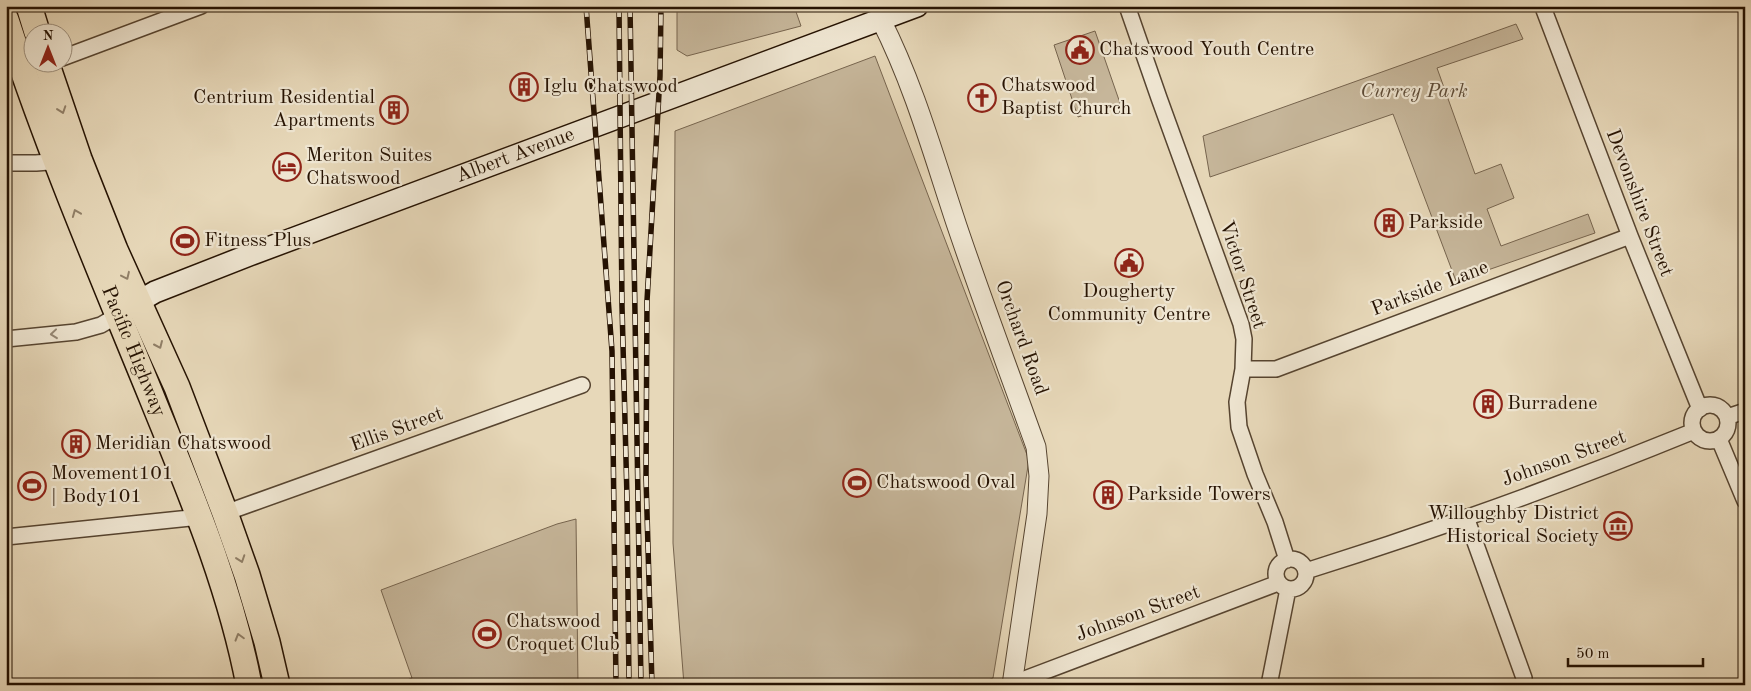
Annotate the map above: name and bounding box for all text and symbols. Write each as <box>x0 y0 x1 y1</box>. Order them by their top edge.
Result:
north arrow <box>22 22 72 72</box>
text: N <box>43 29 54 43</box>
public building icon: Chatswood Youth Centre <box>1065 35 1095 65</box>
place label: Chatswood Youth Centre <box>1099 40 1314 60</box>
building icon: Iglu Chatswood <box>509 72 539 102</box>
place label: Chatswood Baptist Church <box>1001 76 1132 119</box>
place label: Iglu Chatswood <box>543 77 678 97</box>
park label: Currey Park <box>1360 82 1468 102</box>
church icon: Chatswood Baptist Church <box>967 83 997 113</box>
place label: Centrium Residential Apartments <box>193 88 375 131</box>
building icon: Centrium Residential Apartments <box>379 95 409 125</box>
one-way arrow <box>56 105 66 114</box>
street label: Albert Avenue <box>453 125 577 187</box>
street label: Devonshire Street <box>1602 127 1676 279</box>
place label: Meriton Suites Chatswood <box>306 146 432 189</box>
hotel icon: Meriton Suites Chatswood <box>272 152 302 182</box>
building icon: Parkside <box>1374 208 1404 238</box>
one-way arrow <box>72 209 82 218</box>
place label: Parkside <box>1408 213 1483 233</box>
street label: Victor Street <box>1215 218 1269 332</box>
sports icon: Fitness Plus <box>170 226 200 256</box>
place label: Fitness Plus <box>204 231 311 251</box>
public building icon: Dougherty Community Centre <box>1114 248 1144 278</box>
street label: Parkside Lane <box>1369 257 1491 321</box>
one-way arrow <box>120 271 131 280</box>
street label: Orchard Road <box>991 278 1051 398</box>
place label: Dougherty Community Centre <box>1048 282 1210 325</box>
street label: Pacific Highway <box>97 283 169 420</box>
one-way arrow <box>50 328 58 339</box>
one-way arrow <box>153 341 163 349</box>
building icon: Burradene <box>1473 389 1503 419</box>
place label: Burradene <box>1507 394 1597 414</box>
street label: Ellis Street <box>348 404 446 456</box>
street label: Johnson Street <box>1499 427 1629 491</box>
building icon: Meridian Chatswood <box>61 429 91 459</box>
place label: Meridian Chatswood <box>95 434 271 454</box>
place label: Movement101 | Body101 <box>51 464 173 507</box>
sports icon: Chatswood Oval <box>842 468 872 498</box>
sports icon: Movement101 | Body101 <box>17 471 47 501</box>
place label: Chatswood Oval <box>876 473 1016 493</box>
building icon: Parkside Towers <box>1093 480 1123 510</box>
place label: Parkside Towers <box>1127 485 1271 505</box>
place label: Willoughby District Historical Society <box>1428 504 1599 547</box>
museum icon: Willoughby District Historical Society <box>1603 511 1633 541</box>
one-way arrow <box>235 554 245 563</box>
street label: Johnson Street <box>1073 582 1203 646</box>
place label: Chatswood Croquet Club <box>506 612 620 655</box>
sports icon: Chatswood Croquet Club <box>472 619 502 649</box>
one-way arrow <box>235 633 245 642</box>
scale bar <box>1568 636 1704 668</box>
text: 50 m <box>1576 647 1610 662</box>

